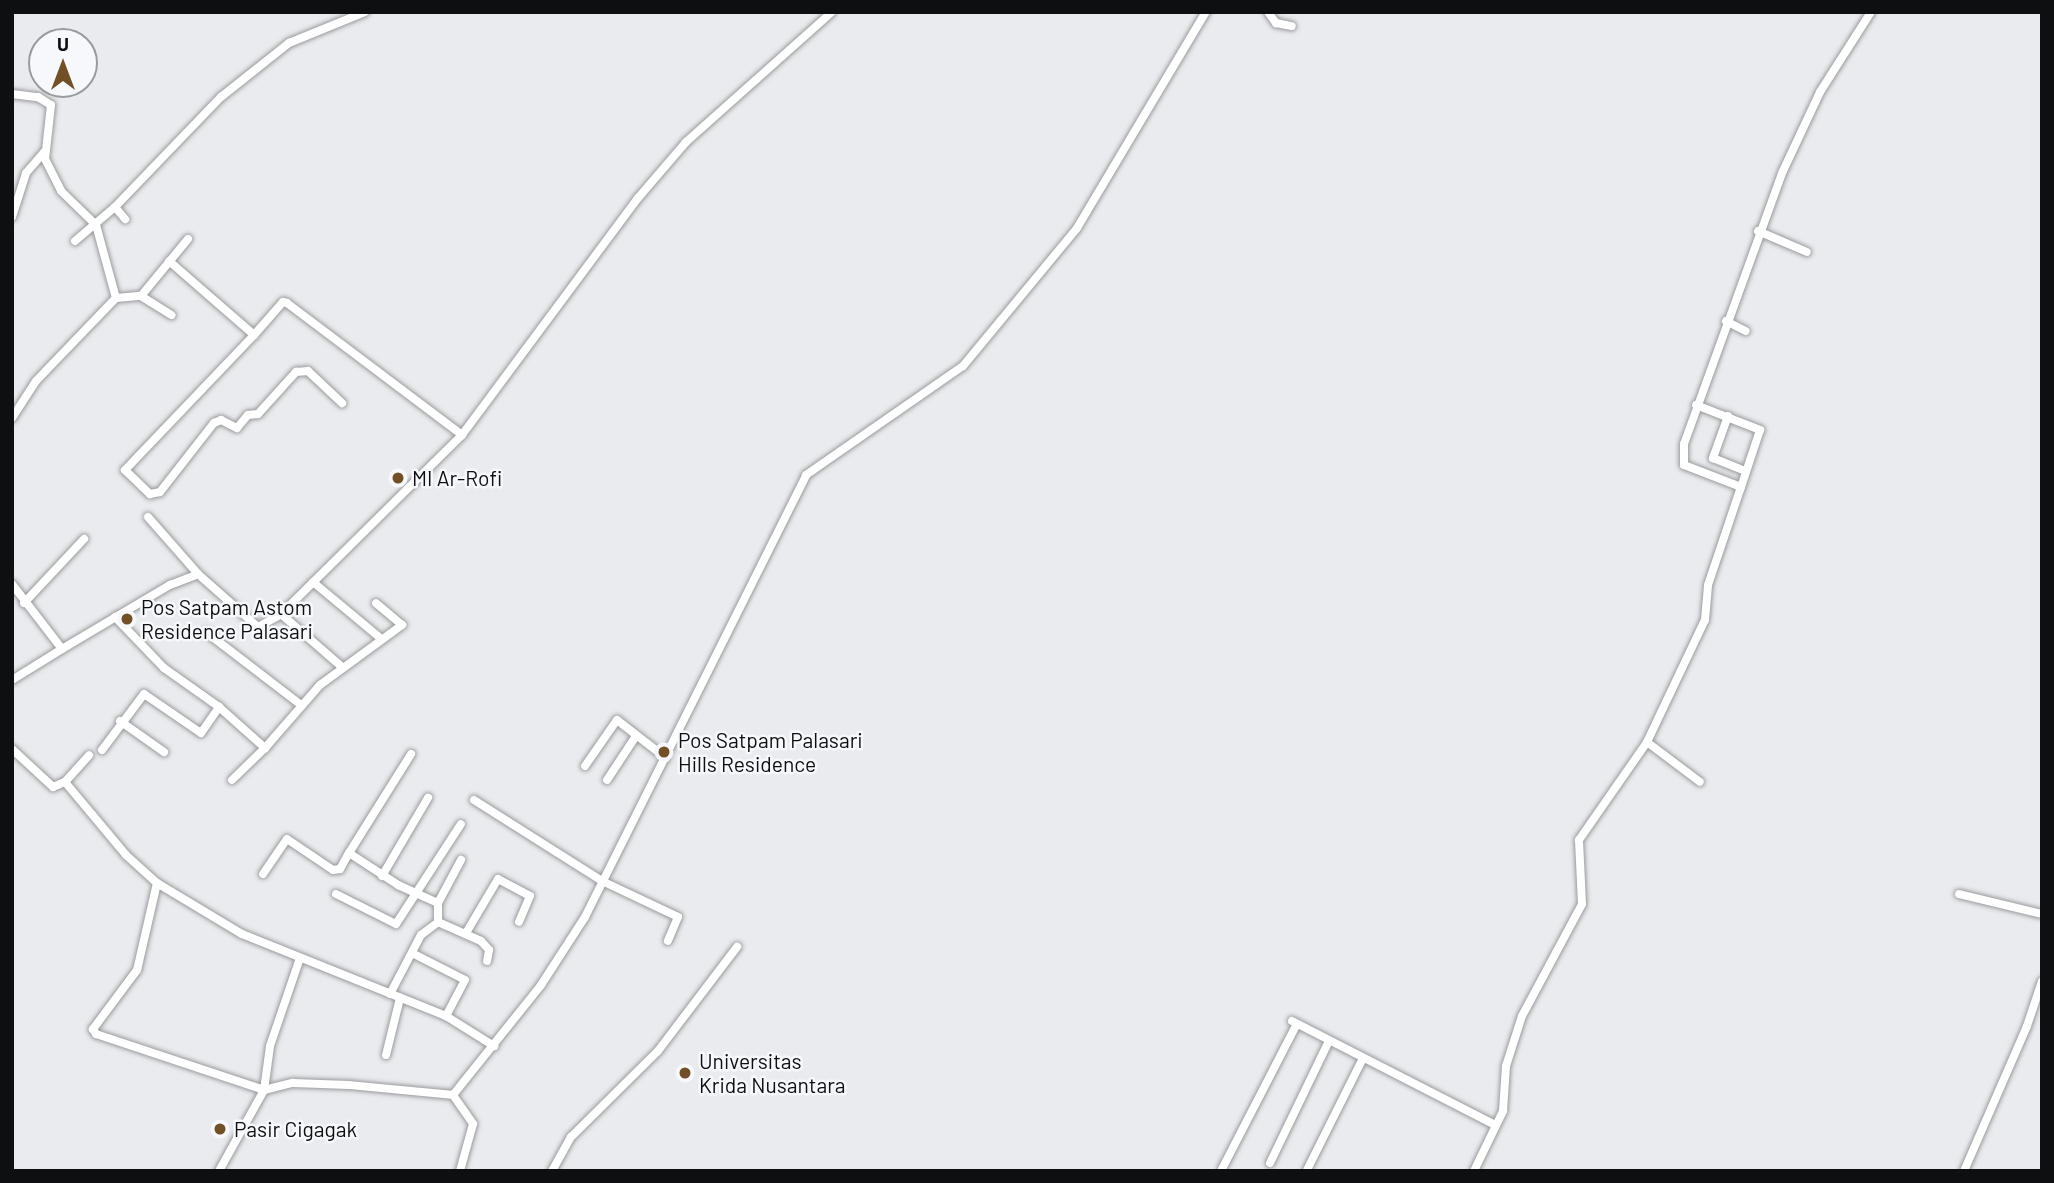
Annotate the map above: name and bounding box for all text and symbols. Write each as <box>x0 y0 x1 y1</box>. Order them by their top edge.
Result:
north arrow <box>28 28 98 98</box>
text: U <box>57 32 69 55</box>
place label: MI Ar-Rofi <box>412 465 502 491</box>
marker: MI Ar-Rofi <box>390 470 406 486</box>
place label: Pos Satpam Astom Residence Palasari <box>141 594 313 644</box>
marker: Pos Satpam Astom Residence Palasari <box>119 611 135 627</box>
place label: Pos Satpam Palasari Hills Residence <box>678 727 863 777</box>
marker: Pos Satpam Palasari Hills Residence <box>656 744 672 760</box>
place label: Universitas Krida Nusantara <box>699 1048 846 1098</box>
marker: Universitas Krida Nusantara <box>677 1065 693 1081</box>
place label: Pasir Cigagak <box>234 1116 357 1142</box>
marker: Pasir Cigagak <box>212 1121 228 1137</box>

